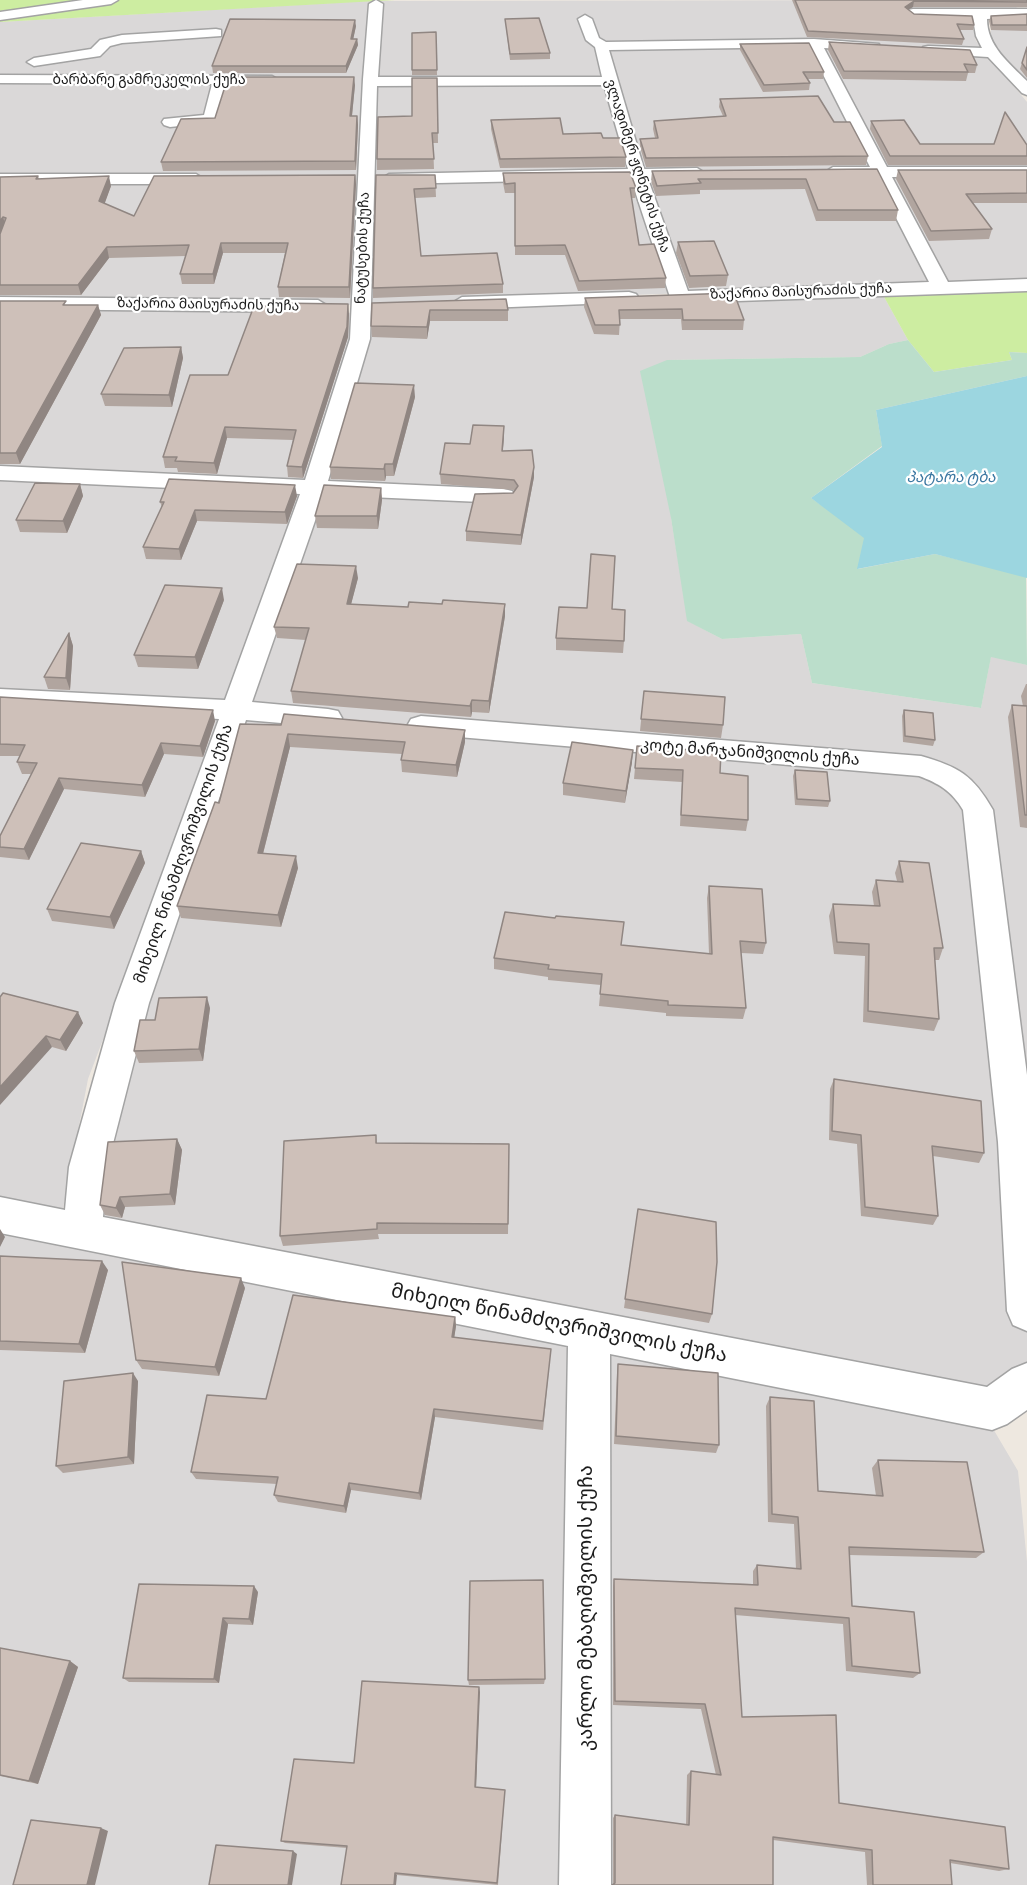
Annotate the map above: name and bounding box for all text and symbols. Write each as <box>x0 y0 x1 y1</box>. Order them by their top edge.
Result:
street label: ბარბარე გამრეკელის ქუჩა <box>52 72 246 88</box>
street label: ვლადიმერ ჟღნეტის ქუჩა <box>601 77 673 255</box>
street label: ნატუსების ქუჩა <box>353 192 373 304</box>
street label: ზაქარია მაისურაძის ქუჩა <box>709 280 893 304</box>
street label: ზაქარია მაისურაძის ქუჩა <box>117 295 299 315</box>
water label: პატარა ტბა <box>906 469 996 487</box>
street label: მიხეილ წინამძღვრიშვილის ქუჩა <box>130 722 238 986</box>
street label: კოტე მარჯანიშვილის ქუჩა <box>640 736 860 770</box>
street label: მიხეილ წინამძღვრიშვილის ქუჩა <box>389 1280 729 1368</box>
street label: კარლო მებაღიშვილის ქუჩა <box>575 1465 599 1751</box>

